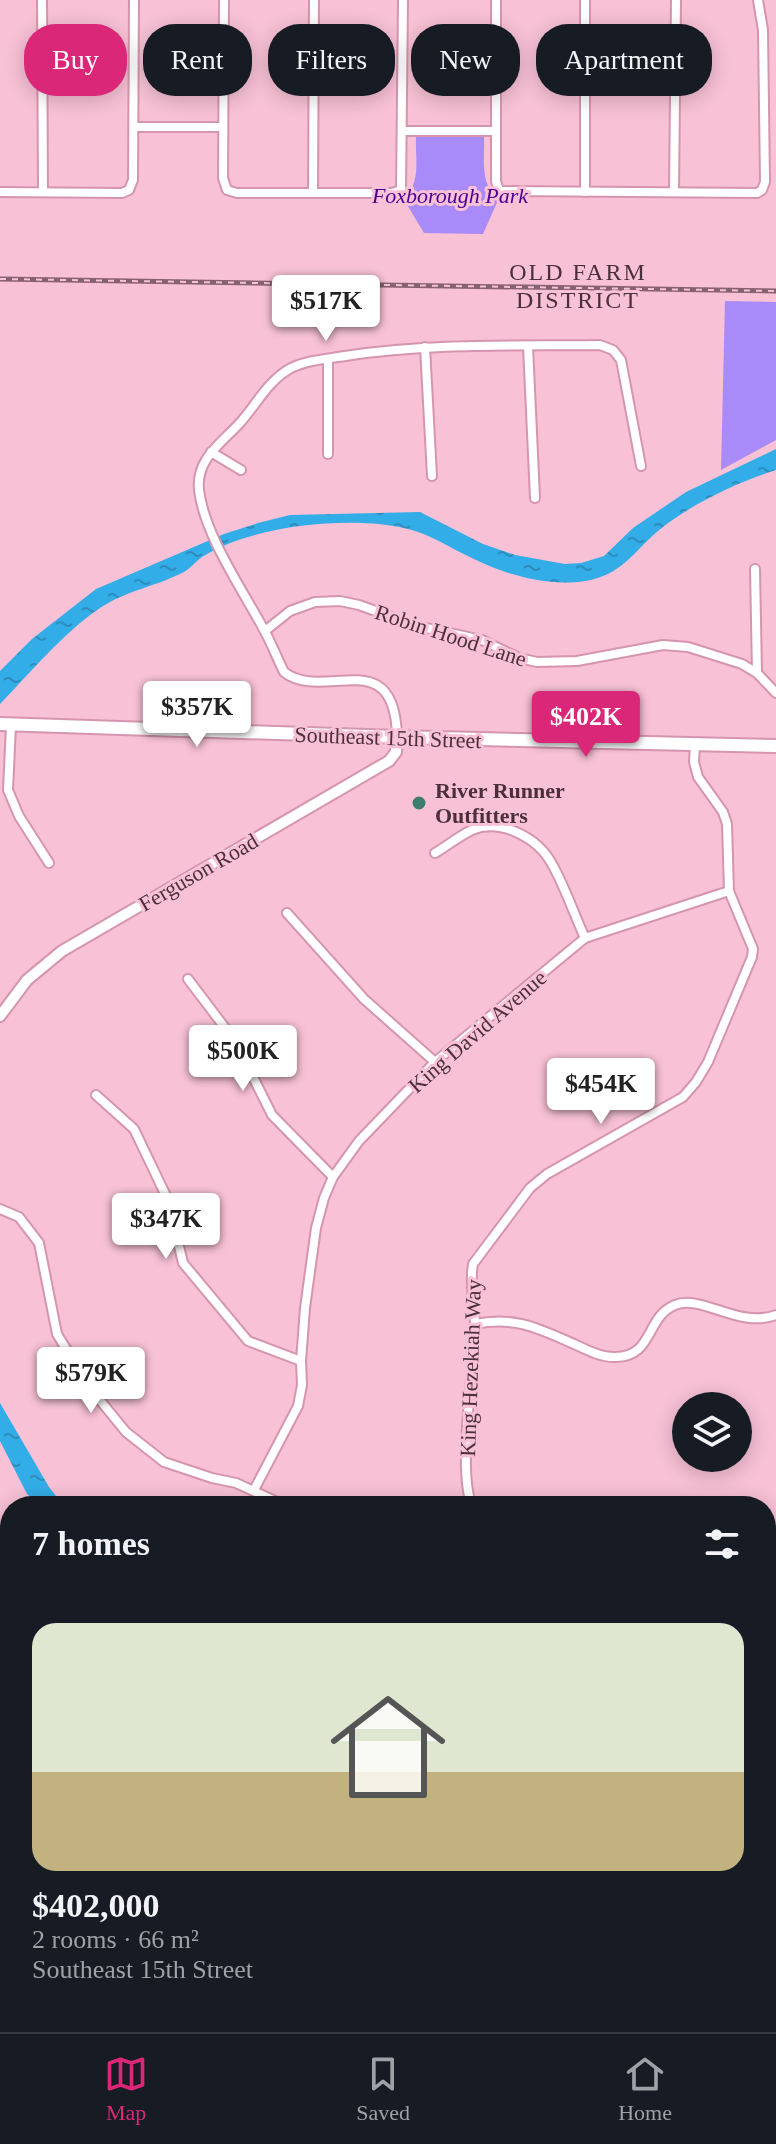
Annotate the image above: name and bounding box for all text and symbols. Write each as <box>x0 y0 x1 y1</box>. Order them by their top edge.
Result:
chip: Buy <box>24 24 127 96</box>
chip: Rent <box>143 24 252 96</box>
chip: Filters <box>268 24 395 96</box>
chip: New <box>411 24 520 96</box>
chip: Apartment <box>536 24 712 96</box>
park label: Foxborough Park <box>371 183 529 208</box>
district label: OLD FARM DISTRICT <box>509 259 647 313</box>
pin: $517K <box>270 275 382 343</box>
text: $517K <box>290 286 362 315</box>
street label: Robin Hood Lane <box>372 599 530 672</box>
pin: $357K <box>141 681 253 749</box>
pin: $402K <box>530 691 642 759</box>
text: $357K <box>161 692 233 721</box>
text: $402K <box>550 702 622 731</box>
street label: Southeast 15th Street <box>294 722 482 753</box>
place label: River Runner Outfitters <box>435 778 565 828</box>
marker: River Runner Outfitters <box>410 794 428 812</box>
street label: Ferguson Road <box>134 828 262 917</box>
street label: King David Avenue <box>403 965 551 1098</box>
pin: $500K <box>187 1025 299 1093</box>
text: $500K <box>207 1036 279 1065</box>
pin: $454K <box>545 1058 657 1126</box>
text: $454K <box>565 1069 637 1098</box>
pin: $347K <box>110 1193 222 1261</box>
text: $347K <box>130 1204 202 1233</box>
street label: King Hezekiah Way <box>455 1279 486 1457</box>
pin: $579K <box>35 1347 147 1415</box>
text: $579K <box>55 1358 127 1387</box>
map controls <box>672 1392 752 1472</box>
button: layers <box>672 1392 752 1472</box>
icon: filters <box>700 1522 744 1566</box>
text: 7 homes <box>32 1525 150 1562</box>
icon: home <box>316 1675 460 1819</box>
text: $402,000 <box>32 1887 160 1924</box>
text: 2 rooms · 66 m² <box>32 1925 199 1954</box>
text: Southeast 15th Street <box>32 1955 253 1984</box>
tab: Map <box>104 2052 148 2126</box>
tab: Saved <box>356 2052 410 2126</box>
tab: Home <box>618 2052 672 2126</box>

